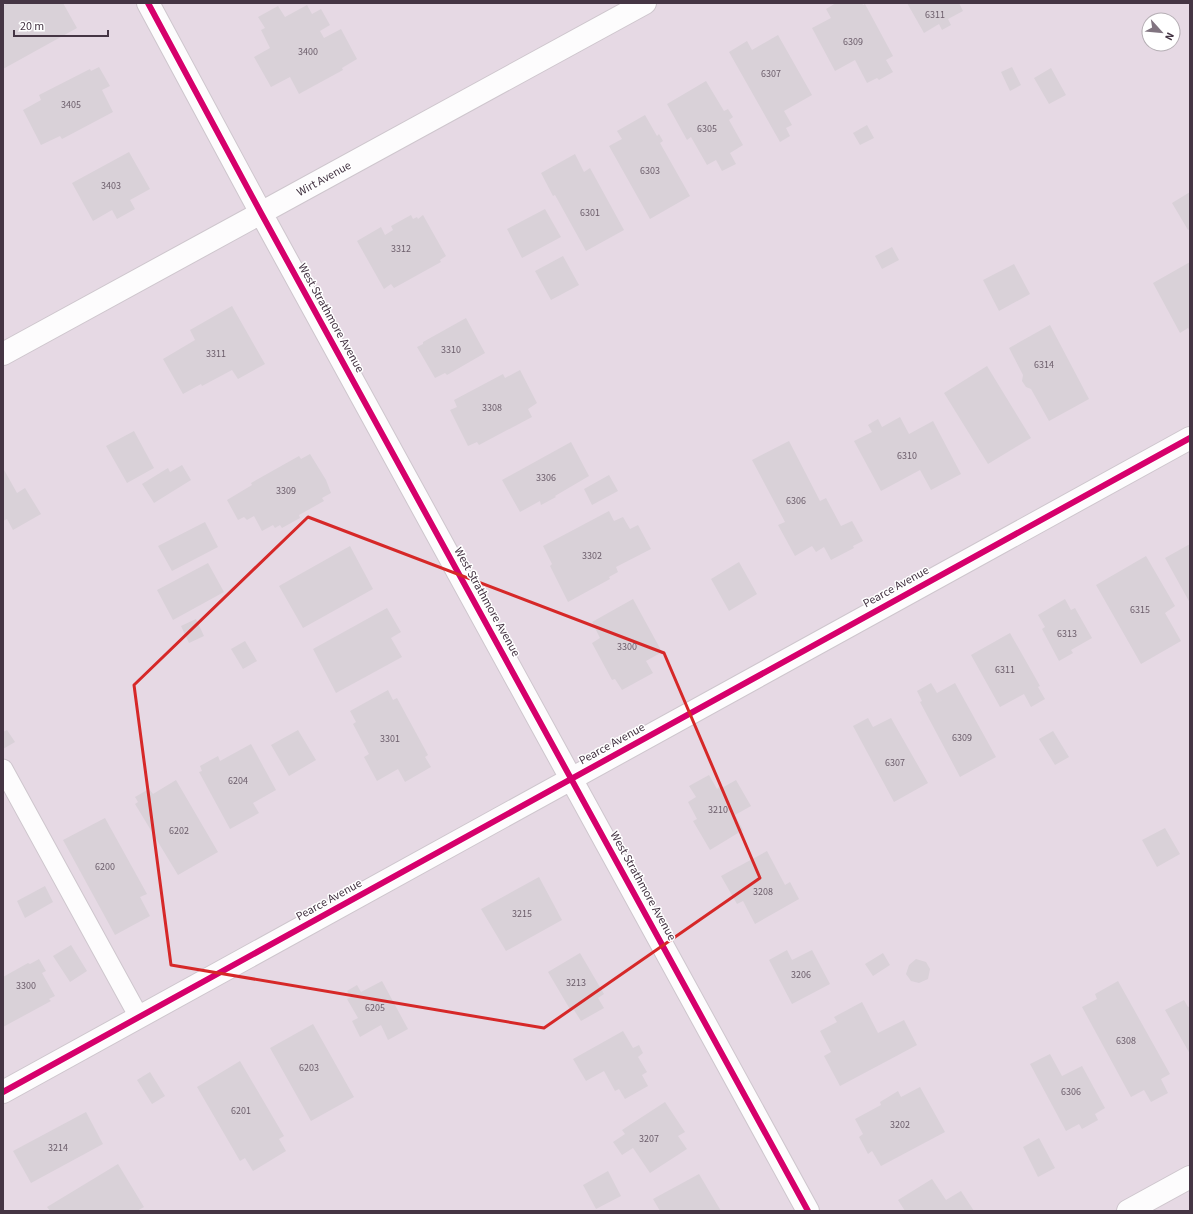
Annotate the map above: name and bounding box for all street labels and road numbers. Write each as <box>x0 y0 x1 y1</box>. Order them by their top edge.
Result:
street label: Wirt Avenue <box>294 157 354 201</box>
street label: West Strathmore Avenue <box>294 260 368 376</box>
street label: West Strathmore Avenue <box>450 544 524 660</box>
street label: Pearce Avenue <box>860 562 932 612</box>
street label: Pearce Avenue <box>576 719 648 769</box>
street label: West Strathmore Avenue <box>606 828 680 944</box>
street label: Pearce Avenue <box>293 875 365 925</box>

